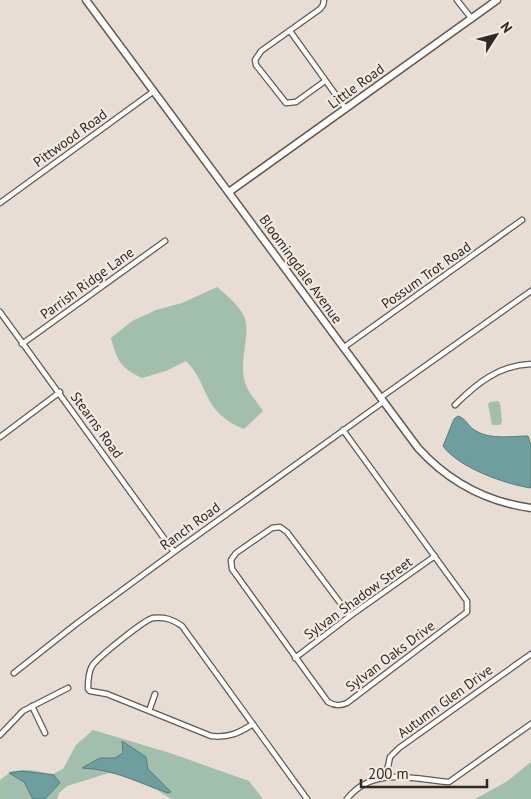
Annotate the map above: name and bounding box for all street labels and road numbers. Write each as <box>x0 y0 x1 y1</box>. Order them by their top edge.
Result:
street label: Little Road <box>324 60 388 112</box>
street label: Pittwood Road <box>29 105 111 171</box>
street label: Bloomingdale Avenue <box>255 211 347 327</box>
street label: Possum Trot Road <box>378 237 474 313</box>
street label: Parrish Ridge Lane <box>37 243 137 323</box>
street label: Stearns Road <box>67 388 127 462</box>
street label: Ranch Road <box>156 498 224 554</box>
street label: Sylvan Shadow Street <box>300 553 416 643</box>
street label: Sylvan Oaks Drive <box>342 617 438 695</box>
street label: Autumn Glen Drive <box>394 660 496 742</box>

